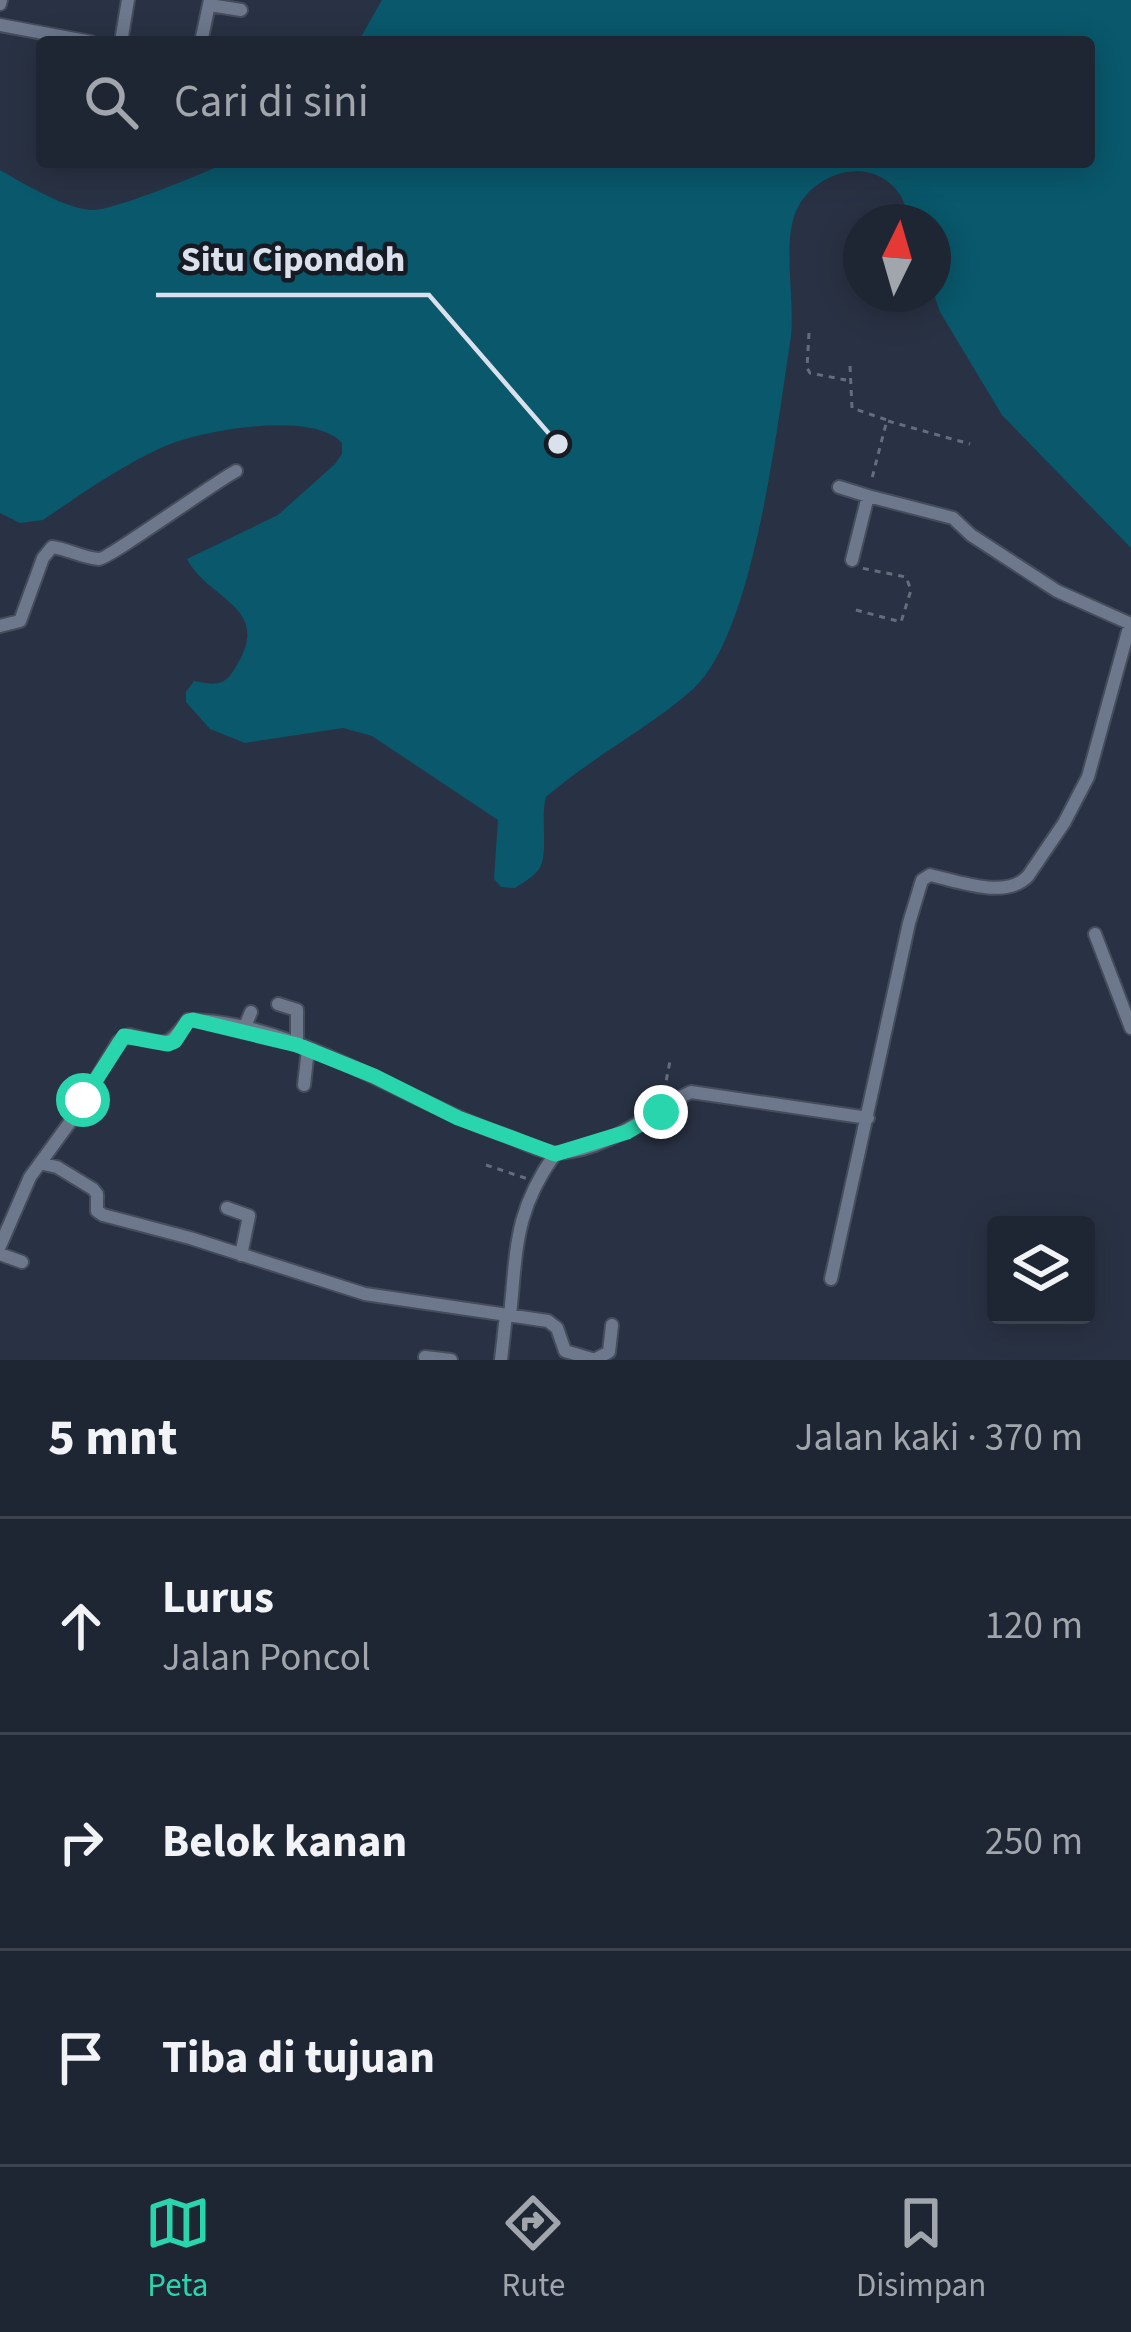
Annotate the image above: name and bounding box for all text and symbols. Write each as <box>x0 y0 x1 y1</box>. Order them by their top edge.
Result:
search box <box>36 36 1095 168</box>
icon: search <box>78 69 144 135</box>
text: Cari di sini <box>174 70 369 134</box>
north arrow <box>843 204 951 312</box>
callout: Situ Cipondoh <box>156 223 429 295</box>
text: Situ Cipondoh <box>181 234 405 285</box>
route start <box>56 1073 110 1127</box>
route end <box>634 1085 688 1139</box>
map controls <box>987 1216 1095 1324</box>
button: layers <box>987 1216 1095 1324</box>
text: 5 mnt <box>48 1402 178 1474</box>
text: Jalan kaki · 370 m <box>795 1410 1083 1466</box>
text: Lurus <box>162 1566 274 1630</box>
icon: ahead <box>48 1593 114 1659</box>
text: 120 m <box>985 1598 1083 1654</box>
text: Jalan Poncol <box>162 1630 371 1686</box>
icon: right <box>48 1809 114 1875</box>
text: Belok kanan <box>162 1810 407 1874</box>
text: 250 m <box>985 1814 1083 1870</box>
icon: arrive <box>48 2025 114 2091</box>
text: Tiba di tujuan <box>162 2026 435 2090</box>
tab: Peta <box>145 2190 211 2309</box>
tab: Rute <box>500 2190 566 2309</box>
tab: Disimpan <box>856 2190 986 2309</box>

